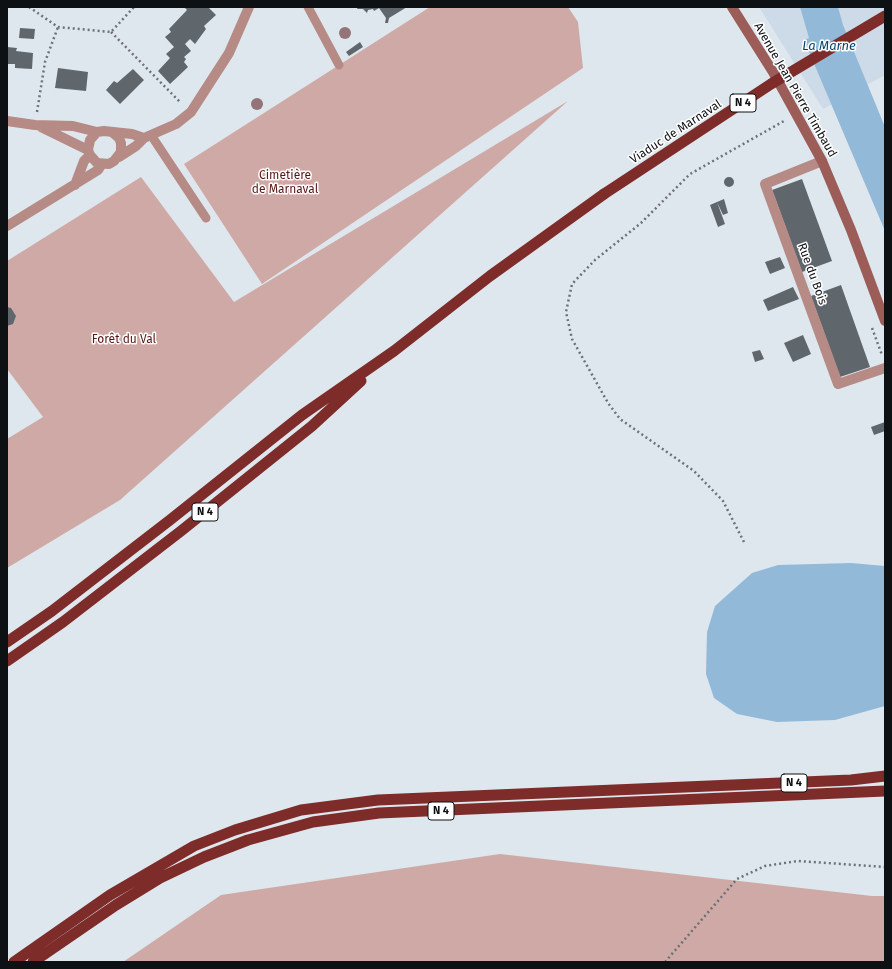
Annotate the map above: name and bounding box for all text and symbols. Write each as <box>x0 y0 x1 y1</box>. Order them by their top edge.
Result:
street label: Avenue Jean Pierre Timbaud <box>751 20 839 160</box>
water label: La Marne <box>802 38 856 54</box>
road number: N 4 <box>730 94 756 112</box>
street label: Viaduc de Marnaval <box>628 97 724 167</box>
park label: Cimetière de Marnaval <box>252 169 318 197</box>
street label: Rue du Bois <box>794 241 830 307</box>
park label: Forêt du Val <box>92 333 156 347</box>
road number: N 4 <box>192 503 218 521</box>
road number: N 4 <box>781 774 807 792</box>
road number: N 4 <box>428 802 454 820</box>

